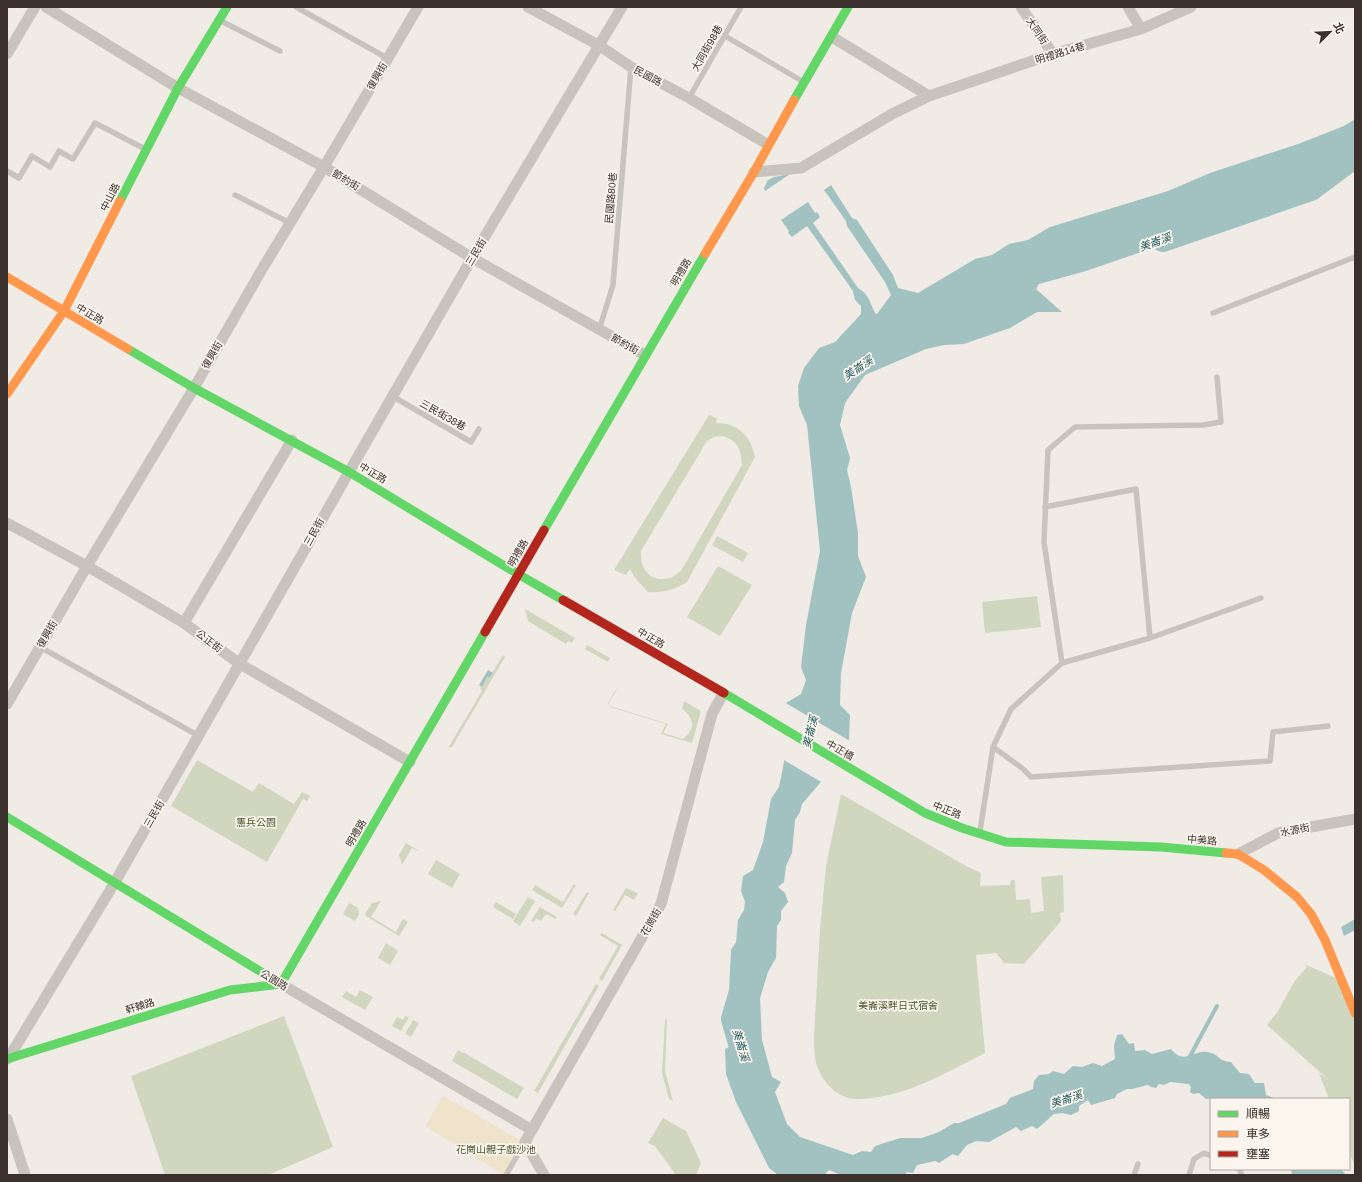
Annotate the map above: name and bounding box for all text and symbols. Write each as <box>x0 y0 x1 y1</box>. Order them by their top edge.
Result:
north arrow <box>1310 12 1350 52</box>
street label: 大同街 <box>1024 15 1050 47</box>
text: 北 <box>1331 20 1347 35</box>
street label: 大同街98巷 <box>689 23 725 73</box>
street label: 明禮路14巷 <box>1034 40 1086 66</box>
street label: 復興街 <box>365 60 389 92</box>
street label: 民國路 <box>632 64 664 88</box>
street label: 節約街 <box>330 168 362 192</box>
street label: 民國路80巷 <box>603 172 619 224</box>
street label: 中山路 <box>98 181 122 213</box>
water label: 美崙溪 <box>1137 230 1174 253</box>
street label: 三民街 <box>464 236 488 268</box>
street label: 明禮路 <box>669 256 693 288</box>
street label: 中正路 <box>74 302 106 326</box>
street label: 節約街 <box>609 332 641 356</box>
street label: 復興街 <box>200 339 224 371</box>
water label: 美崙溪 <box>841 353 877 382</box>
street label: 三民街38巷 <box>418 397 468 433</box>
street label: 中正路 <box>357 461 389 485</box>
street label: 三民街 <box>302 516 326 548</box>
street label: 明禮路 <box>506 537 530 569</box>
street label: 復興街 <box>35 618 59 650</box>
street label: 中正路 <box>635 626 667 650</box>
street label: 公正街 <box>194 628 224 654</box>
water label: 美崙溪 <box>800 713 820 749</box>
street label: 中正橋 <box>824 738 856 762</box>
street label: 三民街 <box>142 798 166 830</box>
street label: 中正路 <box>931 799 963 821</box>
park label: 憲兵公園 <box>236 817 276 828</box>
street label: 明禮路 <box>344 817 368 849</box>
street label: 水源街 <box>1279 822 1311 838</box>
street label: 中美路 <box>1187 833 1217 847</box>
street label: 花崗街 <box>639 906 663 938</box>
street label: 公園路 <box>258 968 290 992</box>
street label: 軒轅路 <box>124 996 156 1016</box>
park label: 美崙溪畔日式宿舍 <box>858 1000 938 1011</box>
water label: 美崙溪 <box>731 1027 752 1064</box>
water label: 美崙溪 <box>1048 1088 1085 1110</box>
legend <box>1210 1098 1350 1170</box>
text: 順暢 <box>1246 1107 1270 1121</box>
text: 車多 <box>1246 1127 1270 1141</box>
park label: 花崗山親子戲沙池 <box>456 1144 536 1155</box>
text: 壅塞 <box>1246 1147 1270 1161</box>

